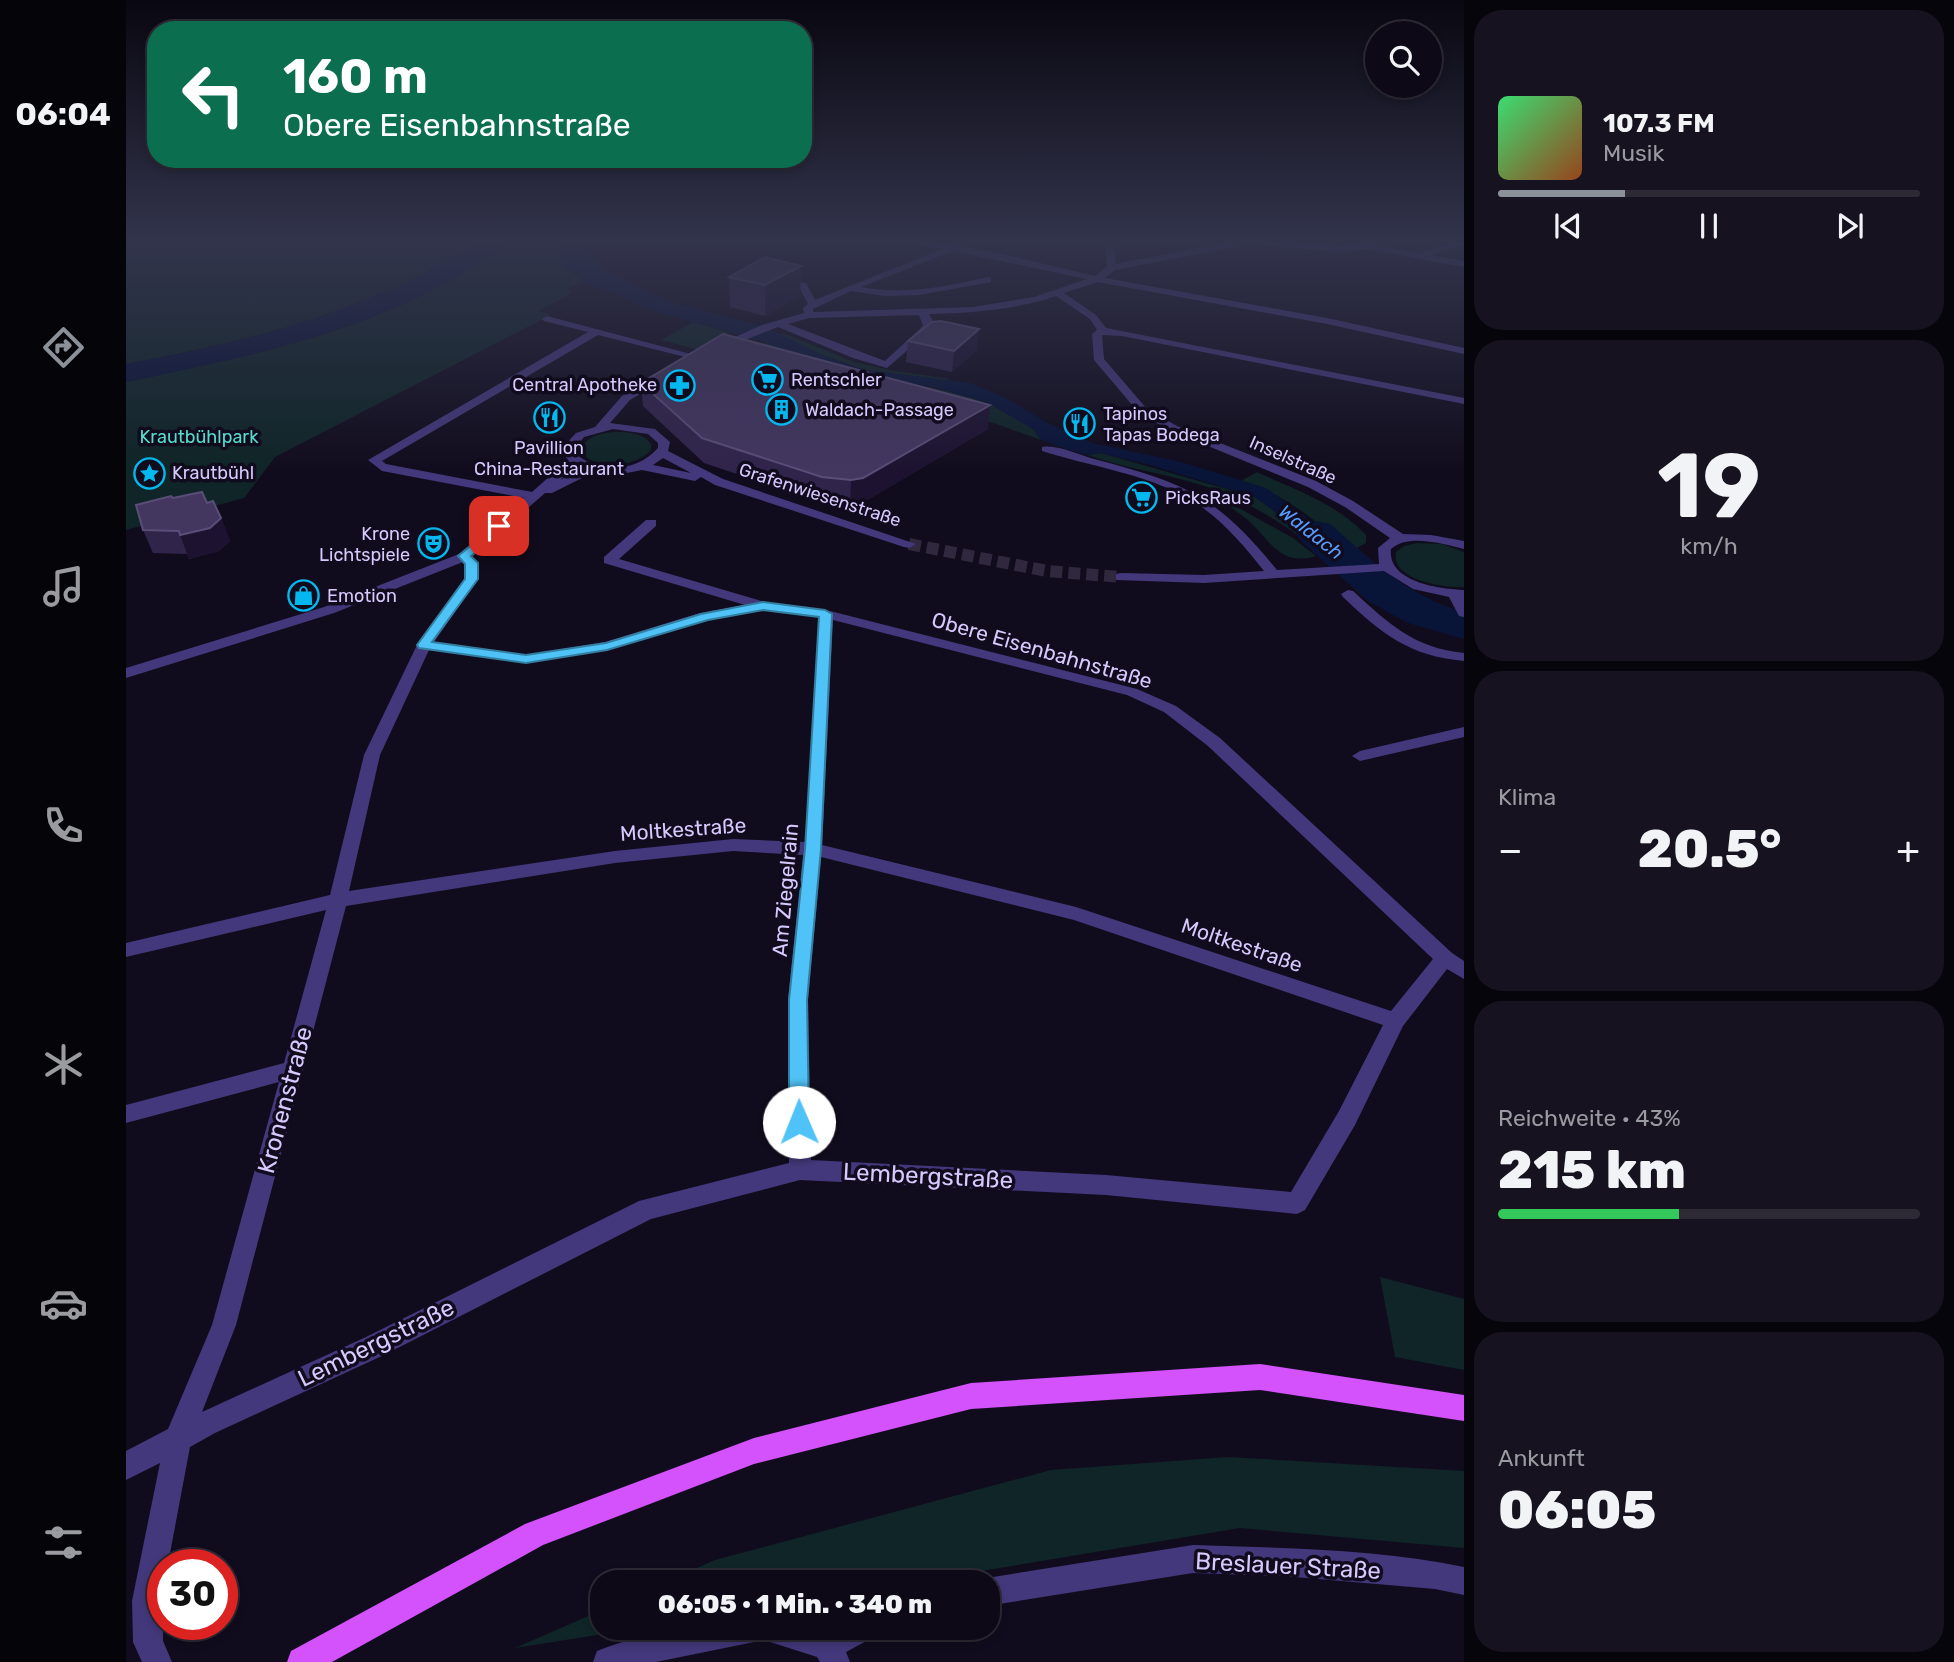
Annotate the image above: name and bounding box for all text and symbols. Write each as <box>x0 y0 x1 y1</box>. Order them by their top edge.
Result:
map controls <box>1365 21 1442 98</box>
button: search <box>1365 21 1442 98</box>
text: 160 m <box>283 47 428 105</box>
icon: left <box>168 49 259 140</box>
text: 06:04 <box>15 95 111 133</box>
text: Obere Eisenbahnstraße <box>283 106 631 144</box>
text: 107.3 FM <box>1603 108 1715 139</box>
text: Musik <box>1603 139 1664 167</box>
icon: previous <box>1549 207 1587 245</box>
icon: pause <box>1690 207 1728 245</box>
icon: next <box>1831 207 1869 245</box>
icon: directions <box>39 323 88 372</box>
supermarket icon: Rentschler <box>751 363 785 397</box>
pharmacy icon: Central Apotheke <box>663 368 697 402</box>
place label: Rentschler <box>791 369 882 391</box>
place label: Central Apotheke <box>512 374 657 396</box>
building icon: Waldach-Passage <box>765 393 799 427</box>
place label: Waldach-Passage <box>805 399 954 421</box>
restaurant icon: Pavillion China-Restaurant <box>532 400 566 434</box>
place label: Tapinos Tapas Bodega <box>1103 403 1220 446</box>
restaurant icon: Tapinos Tapas Bodega <box>1063 407 1097 441</box>
park label: Krautbühlpark <box>140 426 259 448</box>
street label: Inselstraße <box>1246 431 1340 489</box>
text: 19 <box>1657 432 1761 540</box>
place label: Pavillion China-Restaurant <box>474 437 624 480</box>
place icon: Krautbühl <box>132 456 166 490</box>
street label: Grafenwiesenstraße <box>736 458 904 532</box>
place label: Krautbühl <box>172 462 254 484</box>
supermarket icon: PicksRaus <box>1125 481 1159 515</box>
place label: PicksRaus <box>1165 487 1251 509</box>
pin <box>469 496 529 556</box>
water label: Waldach <box>1274 500 1348 564</box>
icon: arrive <box>480 507 518 545</box>
place label: Krone Lichtspiele <box>319 523 410 566</box>
theatre icon: Krone Lichtspiele <box>416 527 450 561</box>
text: km/h <box>1680 532 1738 560</box>
icon: music <box>39 562 88 611</box>
shop icon: Emotion <box>287 579 321 613</box>
place label: Emotion <box>327 585 397 607</box>
street label: Obere Eisenbahnstraße <box>929 607 1155 693</box>
text: Klima <box>1498 783 1556 811</box>
icon: phone <box>39 801 88 850</box>
street label: Moltkestraße <box>619 812 747 846</box>
text: 20.5° <box>1638 818 1781 880</box>
street label: Am Ziegelrain <box>767 822 803 958</box>
text: − <box>1498 827 1523 873</box>
text: + <box>1896 827 1920 873</box>
street label: Moltkestraße <box>1178 913 1306 977</box>
street label: Kronenstraße <box>252 1023 318 1177</box>
icon: climate <box>39 1040 88 1089</box>
position arrow <box>762 1085 836 1159</box>
text: Reichweite · 43% <box>1498 1104 1681 1132</box>
text: 215 km <box>1498 1139 1686 1201</box>
street label: Lembergstraße <box>842 1158 1014 1194</box>
icon: car <box>39 1279 88 1328</box>
street label: Lembergstraße <box>293 1293 459 1393</box>
text: Ankunft <box>1498 1444 1585 1472</box>
text: 06:05 <box>1498 1479 1656 1541</box>
icon: filters <box>39 1518 88 1567</box>
street label: Breslauer Straße <box>1194 1547 1382 1585</box>
speed limit sign: 30 <box>147 1549 238 1640</box>
text: 06:05 · 1 Min. · 340 m <box>658 1589 932 1620</box>

